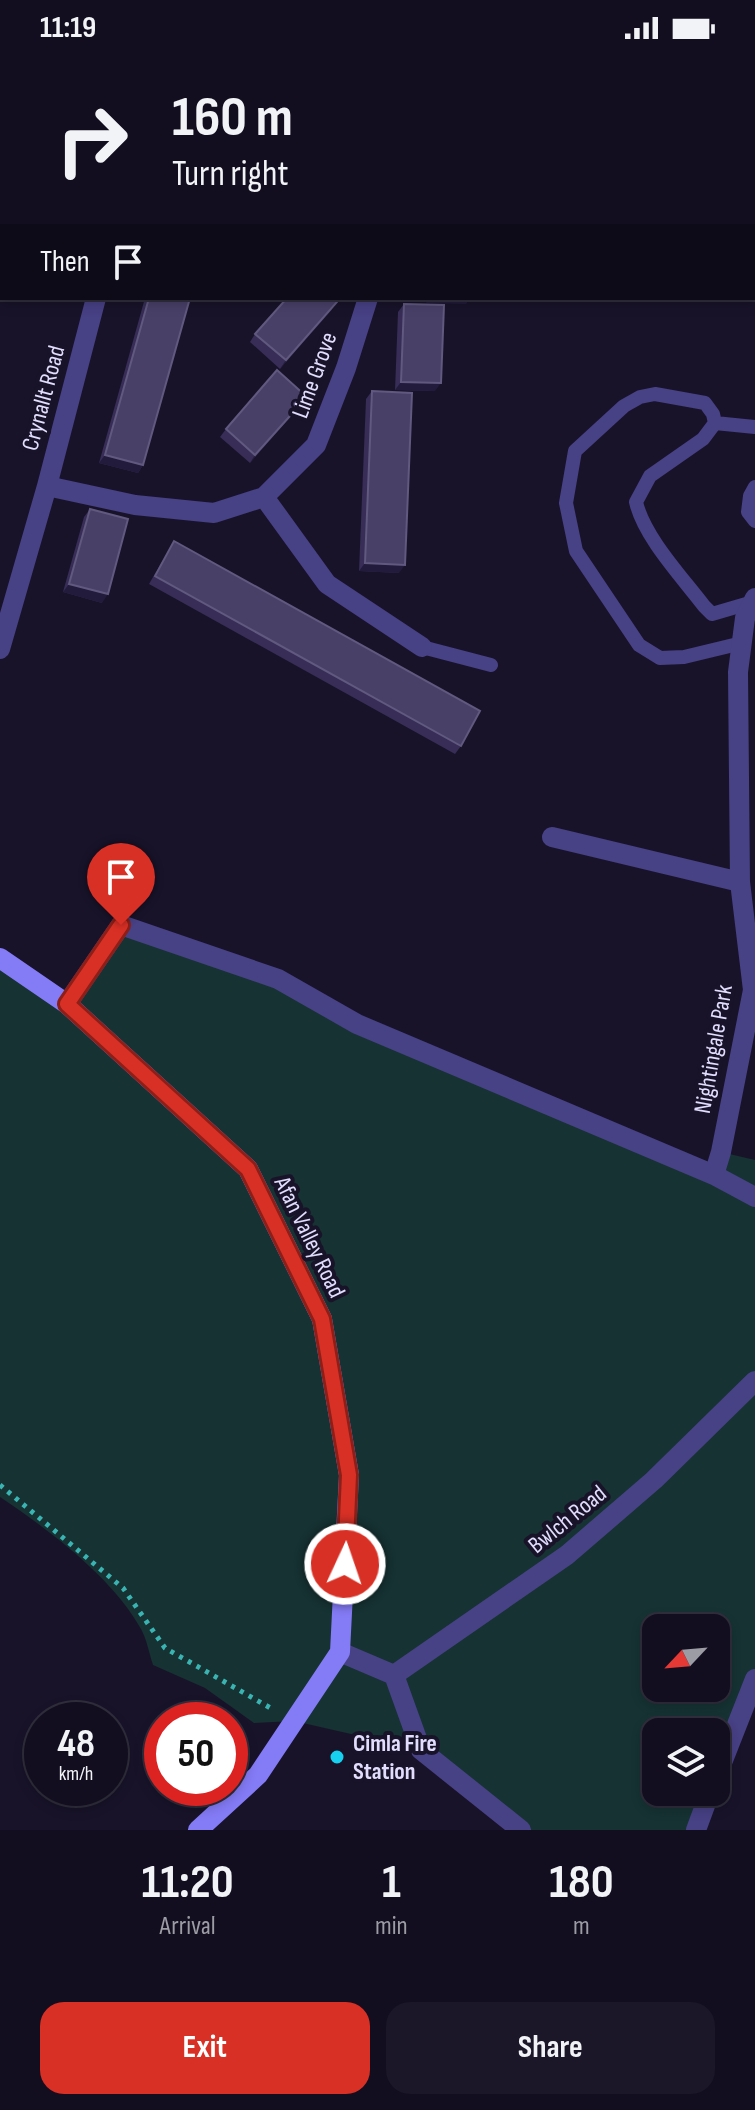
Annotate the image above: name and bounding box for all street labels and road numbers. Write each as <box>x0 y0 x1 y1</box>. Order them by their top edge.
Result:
street label: Lime Grove <box>286 328 343 422</box>
street label: Crynallt Road <box>16 342 71 454</box>
street label: Nightingale Park <box>688 982 739 1116</box>
street label: Afan Valley Road <box>267 1171 351 1303</box>
street label: Bwlch Road <box>522 1479 612 1560</box>

